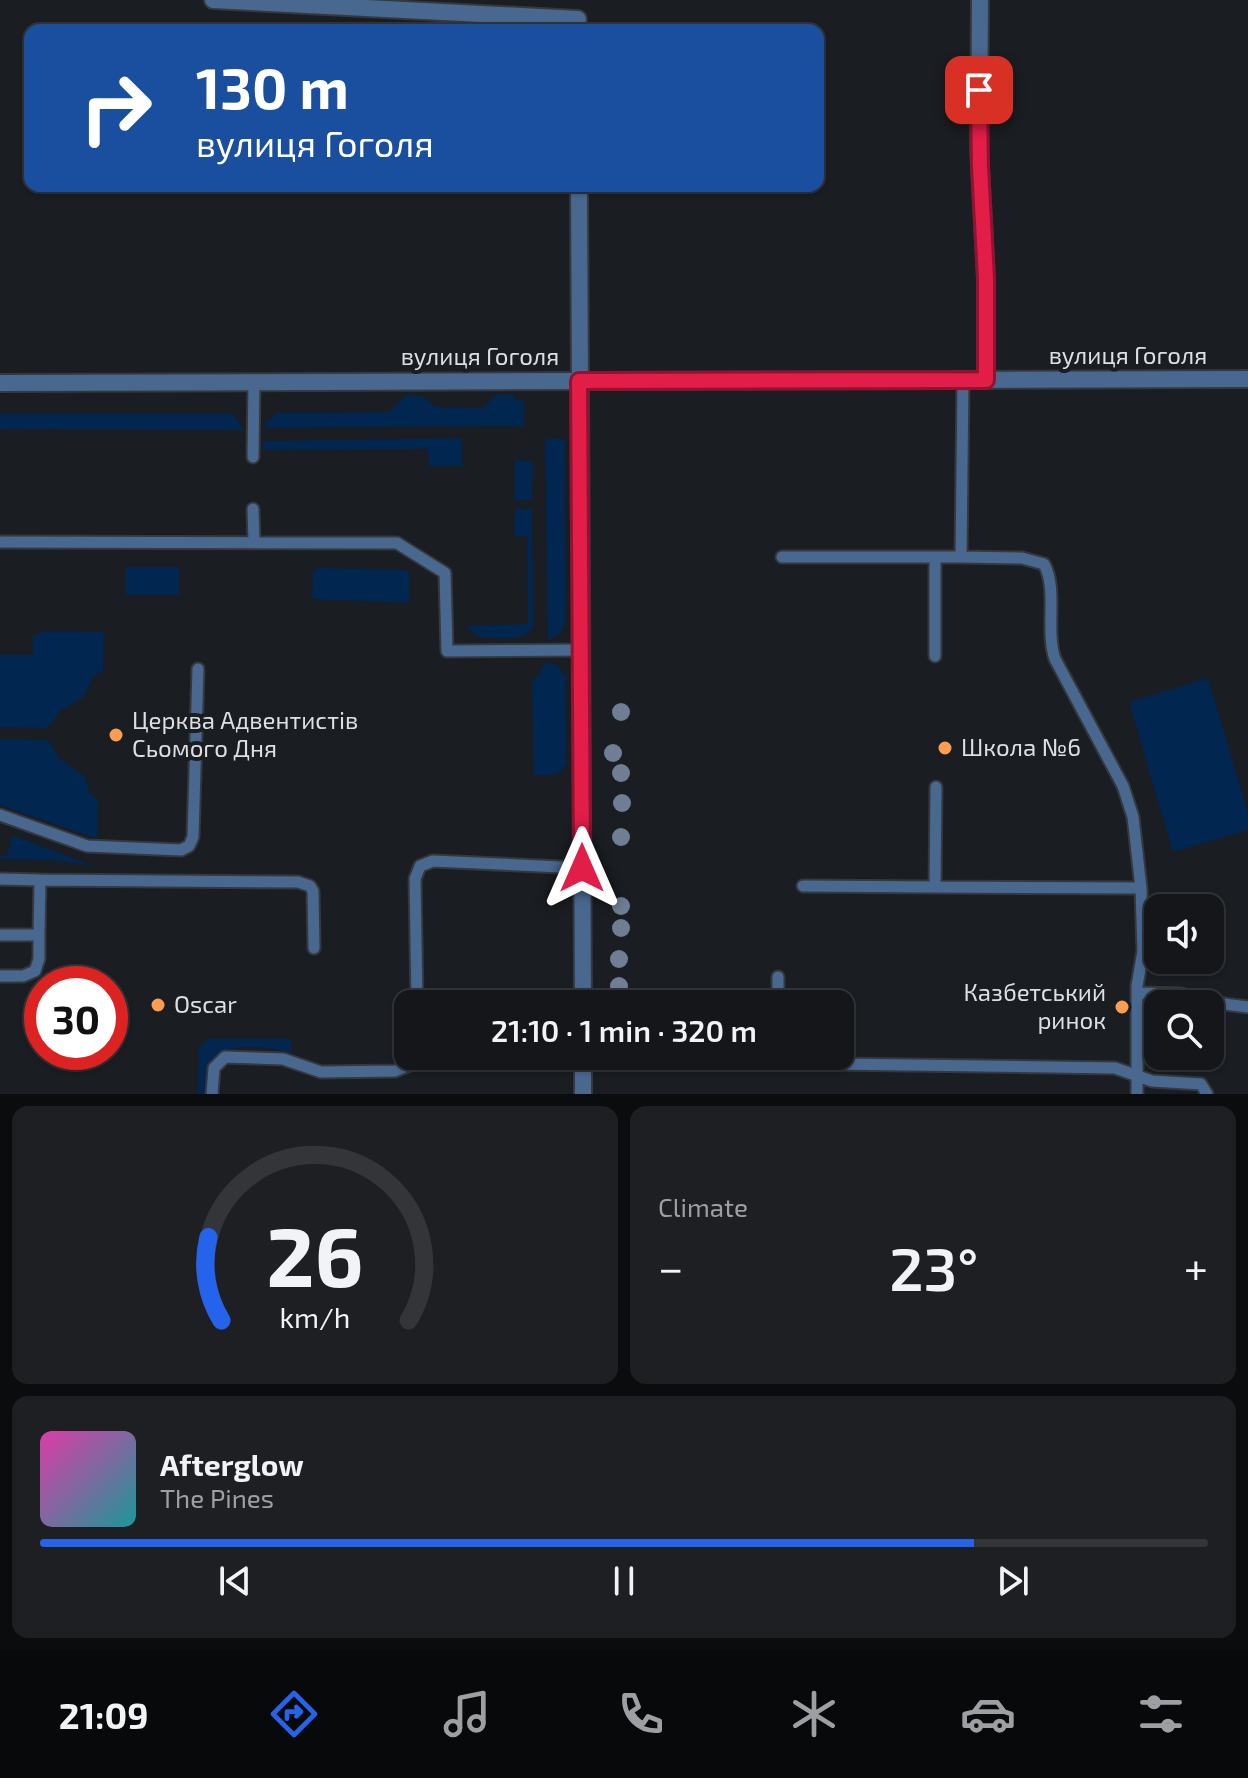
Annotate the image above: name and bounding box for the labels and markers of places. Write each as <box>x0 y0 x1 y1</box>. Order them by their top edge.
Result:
pin <box>945 56 1013 124</box>
place label: Церква Адвентистів Сьомого Дня <box>132 705 358 762</box>
marker: Церква Адвентистів Сьомого Дня <box>107 726 125 744</box>
place label: Школа №6 <box>961 732 1081 761</box>
marker: Школа №6 <box>936 739 954 757</box>
place label: Казбетський ринок <box>963 977 1106 1034</box>
place label: Oscar <box>174 989 237 1018</box>
marker: Oscar <box>149 996 167 1014</box>
marker: Казбетський ринок <box>1113 998 1131 1016</box>

